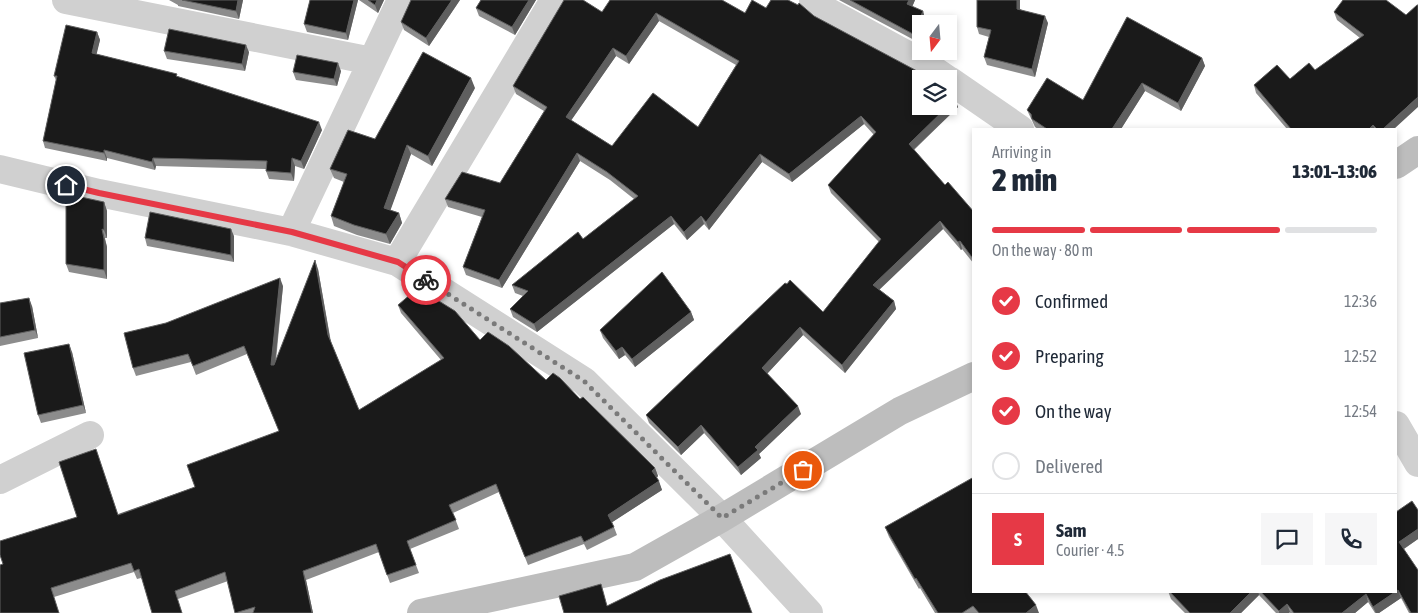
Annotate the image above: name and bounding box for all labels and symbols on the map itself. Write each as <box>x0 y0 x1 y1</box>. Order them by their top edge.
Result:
north arrow <box>912 15 958 60</box>
pin <box>45 164 87 206</box>
courier <box>401 255 451 305</box>
pin <box>782 449 824 491</box>

